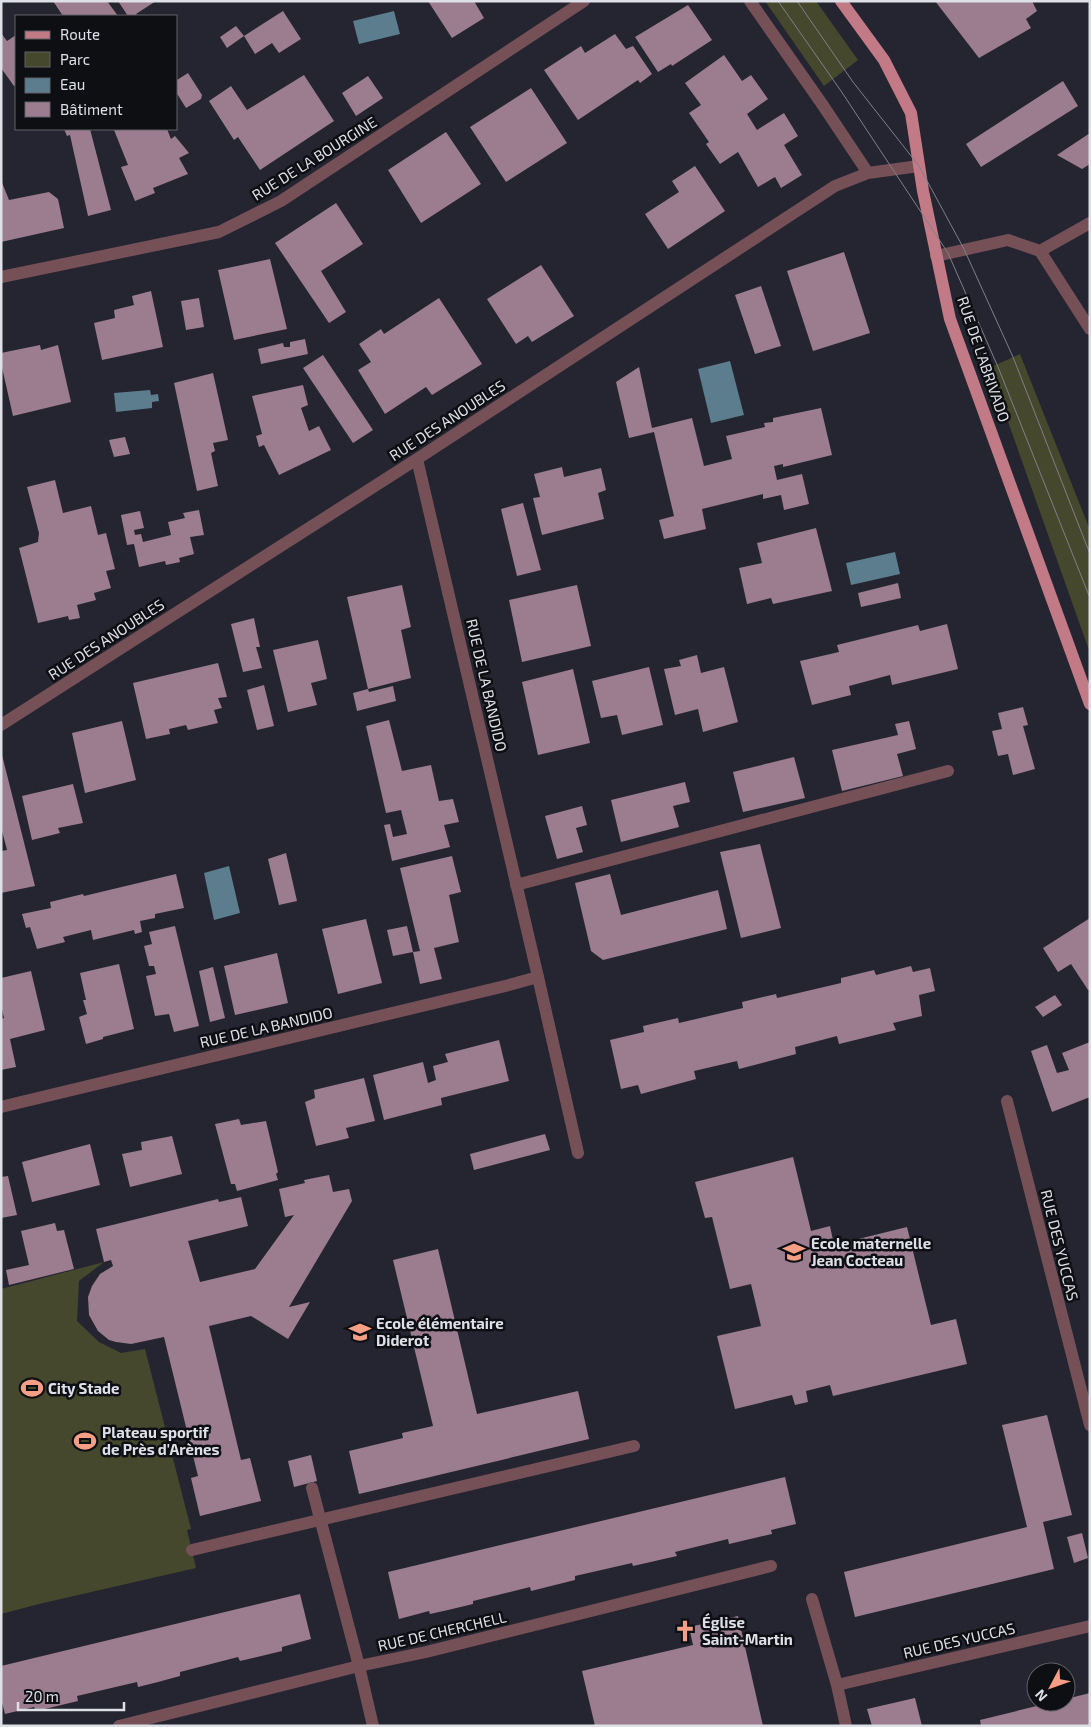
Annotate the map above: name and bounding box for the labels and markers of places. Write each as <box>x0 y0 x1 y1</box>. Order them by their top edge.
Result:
place label: Ecole maternelle Jean Cocteau <box>811 1234 931 1269</box>
school or university icon: Ecole maternelle Jean Cocteau <box>781 1239 807 1265</box>
place label: Ecole élémentaire Diderot <box>376 1314 504 1349</box>
school or university icon: Ecole élémentaire Diderot <box>347 1319 373 1345</box>
sports icon: City Stade <box>19 1375 45 1401</box>
place label: City Stade <box>48 1379 119 1398</box>
place label: Plateau sportif de Près d'Arènes <box>102 1423 219 1458</box>
sports icon: Plateau sportif de Près d'Arènes <box>72 1428 98 1454</box>
place label: Église Saint-Martin <box>702 1612 793 1648</box>
church icon: Église Saint-Martin <box>672 1618 698 1644</box>

